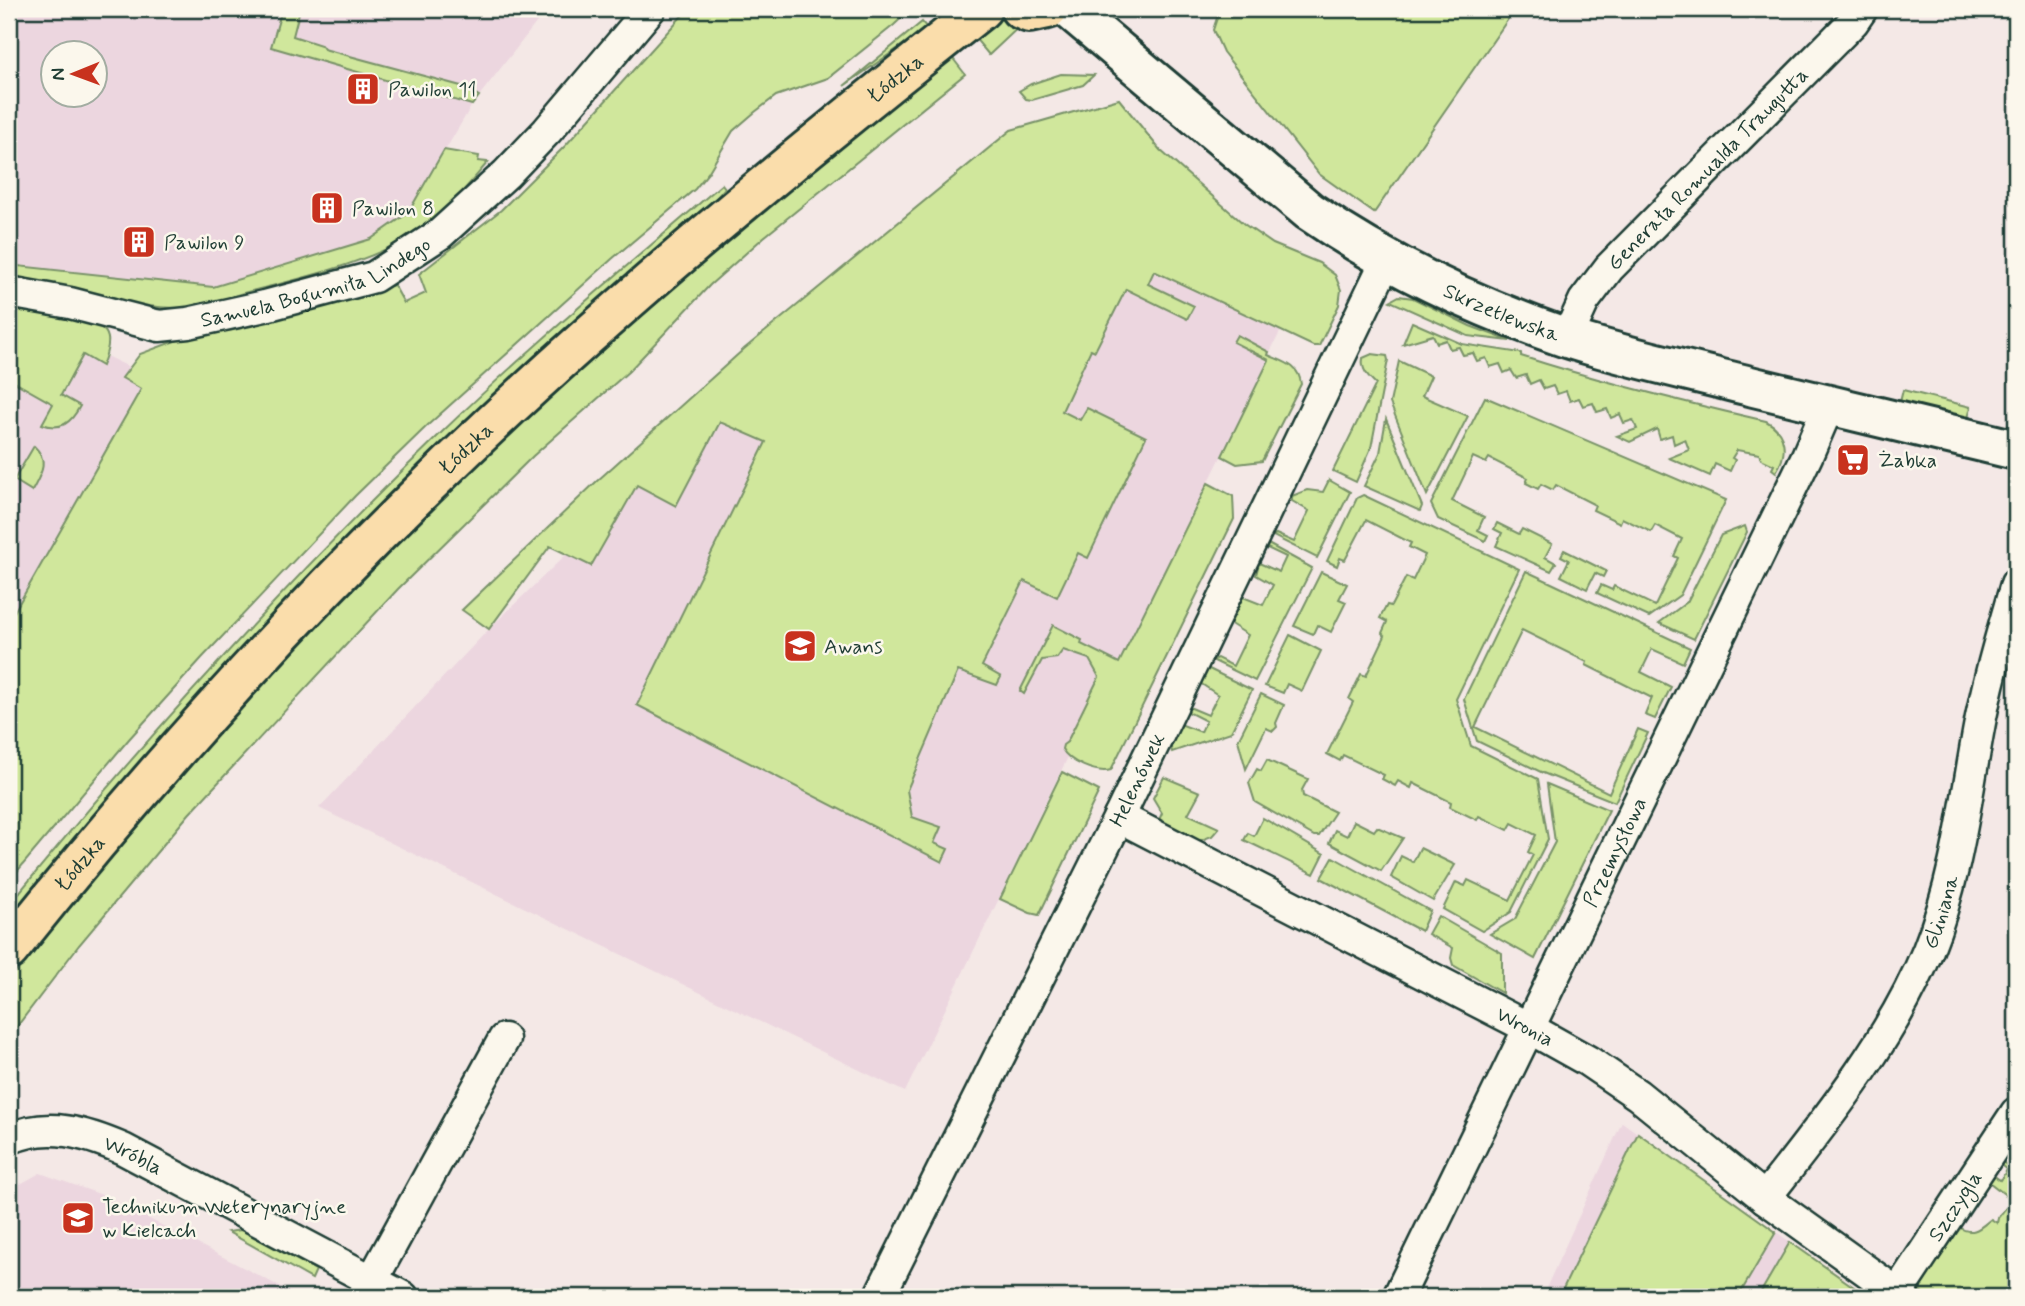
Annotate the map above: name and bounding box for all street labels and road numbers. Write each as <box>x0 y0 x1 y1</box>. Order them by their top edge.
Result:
street label: Łódzka <box>862 48 930 110</box>
street label: Generała Romualda Traugutta <box>1601 62 1815 277</box>
street label: Samuela Bogumiła Lindego <box>198 231 437 335</box>
street label: Skrzetlewska <box>1439 277 1563 349</box>
street label: Łódzka <box>433 417 500 482</box>
street label: Helenówek <box>1103 728 1172 832</box>
street label: Przemysłowa <box>1577 793 1654 912</box>
street label: Łódzka <box>49 830 112 898</box>
street label: Gliniana <box>1917 872 1966 953</box>
street label: Wronia <box>1491 1001 1559 1054</box>
street label: Wróbla <box>99 1129 167 1182</box>
street label: Szczygla <box>1922 1166 1989 1247</box>

